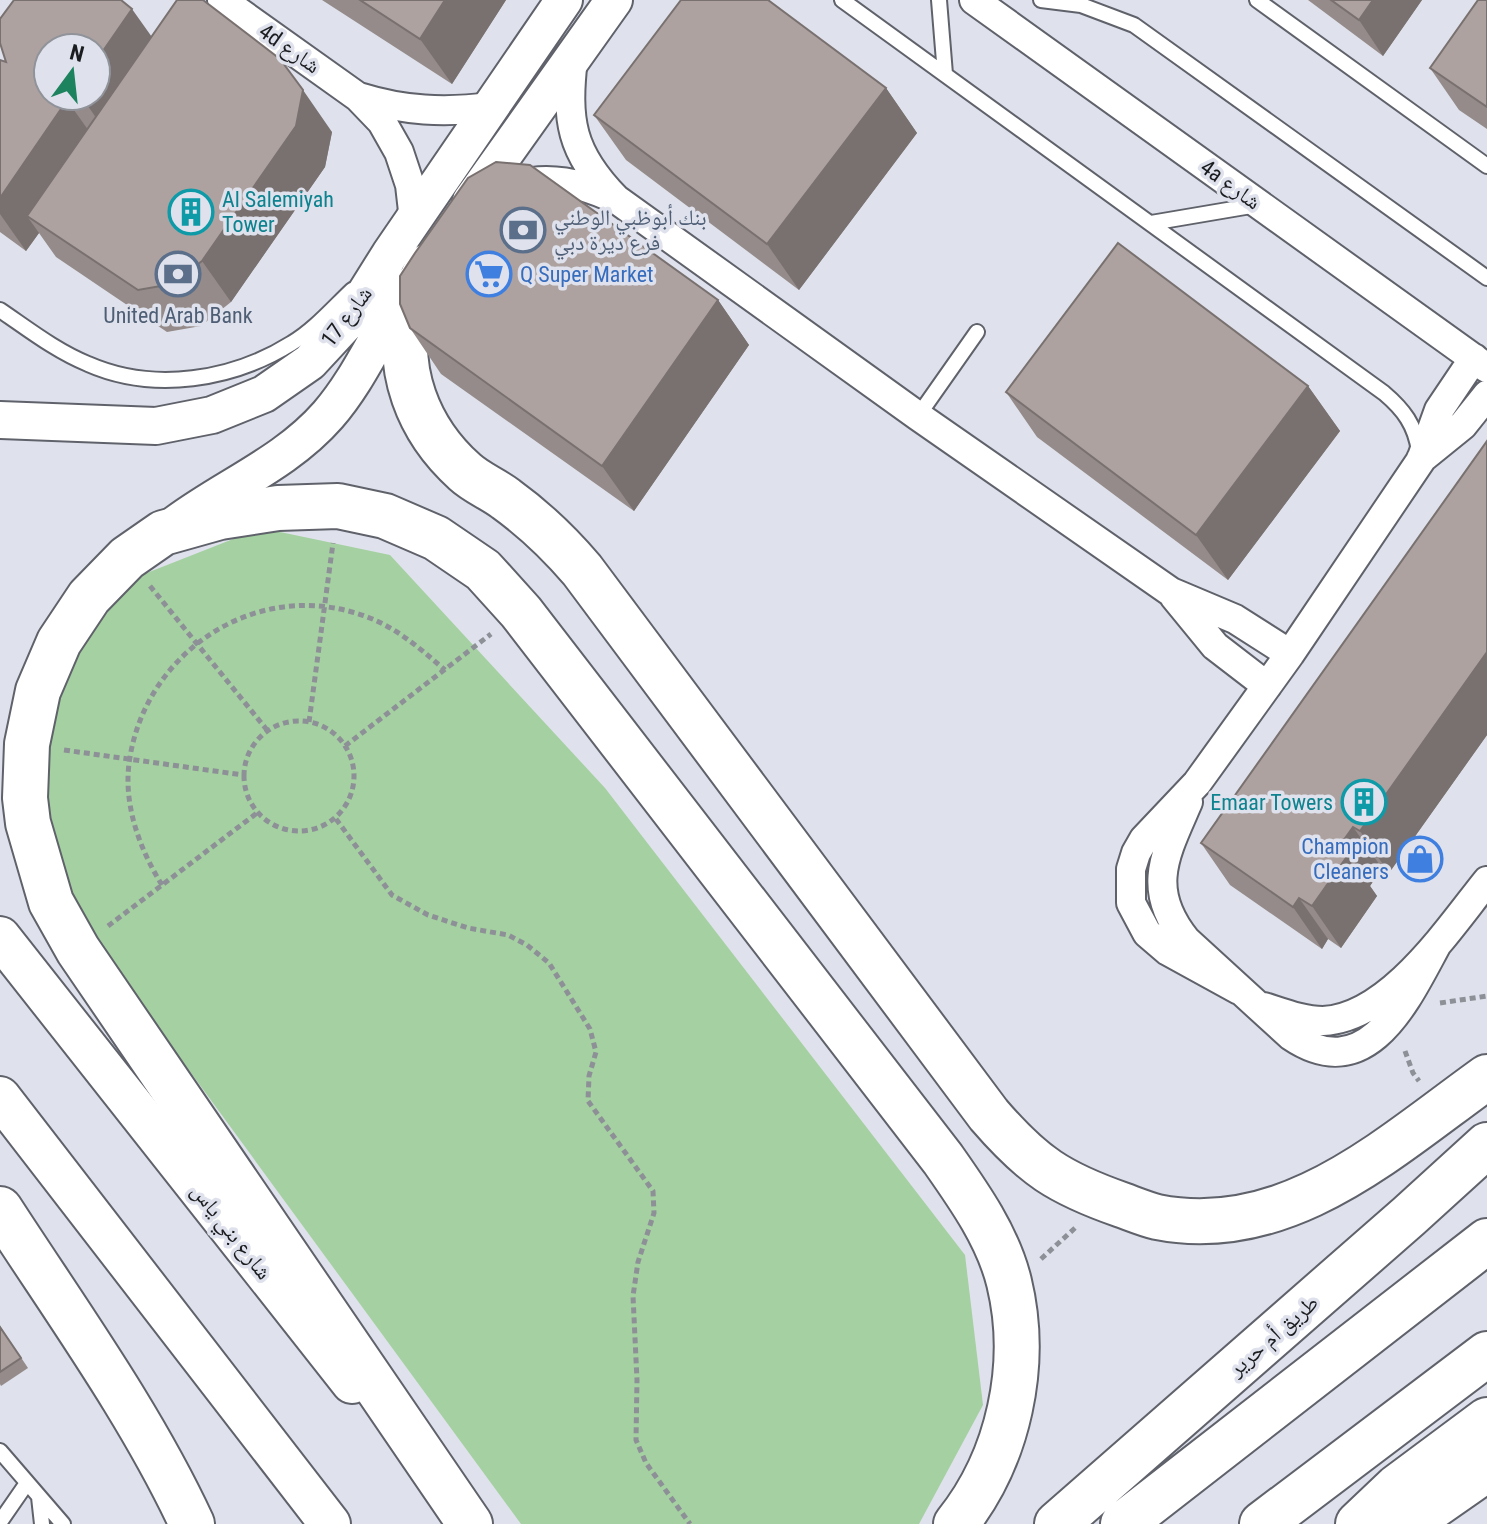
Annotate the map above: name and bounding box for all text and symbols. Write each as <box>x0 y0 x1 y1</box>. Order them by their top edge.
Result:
street label: 4d شارع <box>254 18 325 79</box>
north arrow <box>32 32 112 112</box>
text: N <box>67 39 87 67</box>
street label: 4a شارع <box>1195 154 1266 215</box>
place label: Al Salemiyah Tower <box>222 187 334 237</box>
building icon: Al Salemiyah Tower <box>167 188 215 236</box>
place label: بنك أبوظبي الوطني فرع ديرة دبي <box>554 204 707 260</box>
bank icon: بنك أبوظبي الوطني فرع ديرة دبي <box>499 206 547 254</box>
bank icon: United Arab Bank <box>154 250 202 298</box>
supermarket icon: Q Super Market <box>465 250 513 298</box>
place label: Q Super Market <box>520 262 654 287</box>
street label: شارع 17 <box>316 281 378 352</box>
place label: United Arab Bank <box>103 303 253 328</box>
building icon: Emaar Towers <box>1340 778 1388 826</box>
place label: Emaar Towers <box>1210 790 1333 815</box>
place label: Champion Cleaners <box>1301 834 1389 884</box>
shop icon: Champion Cleaners <box>1396 835 1444 883</box>
street label: شارع بني ياس <box>183 1178 277 1287</box>
street label: طريق أم حرير <box>1222 1289 1325 1383</box>

